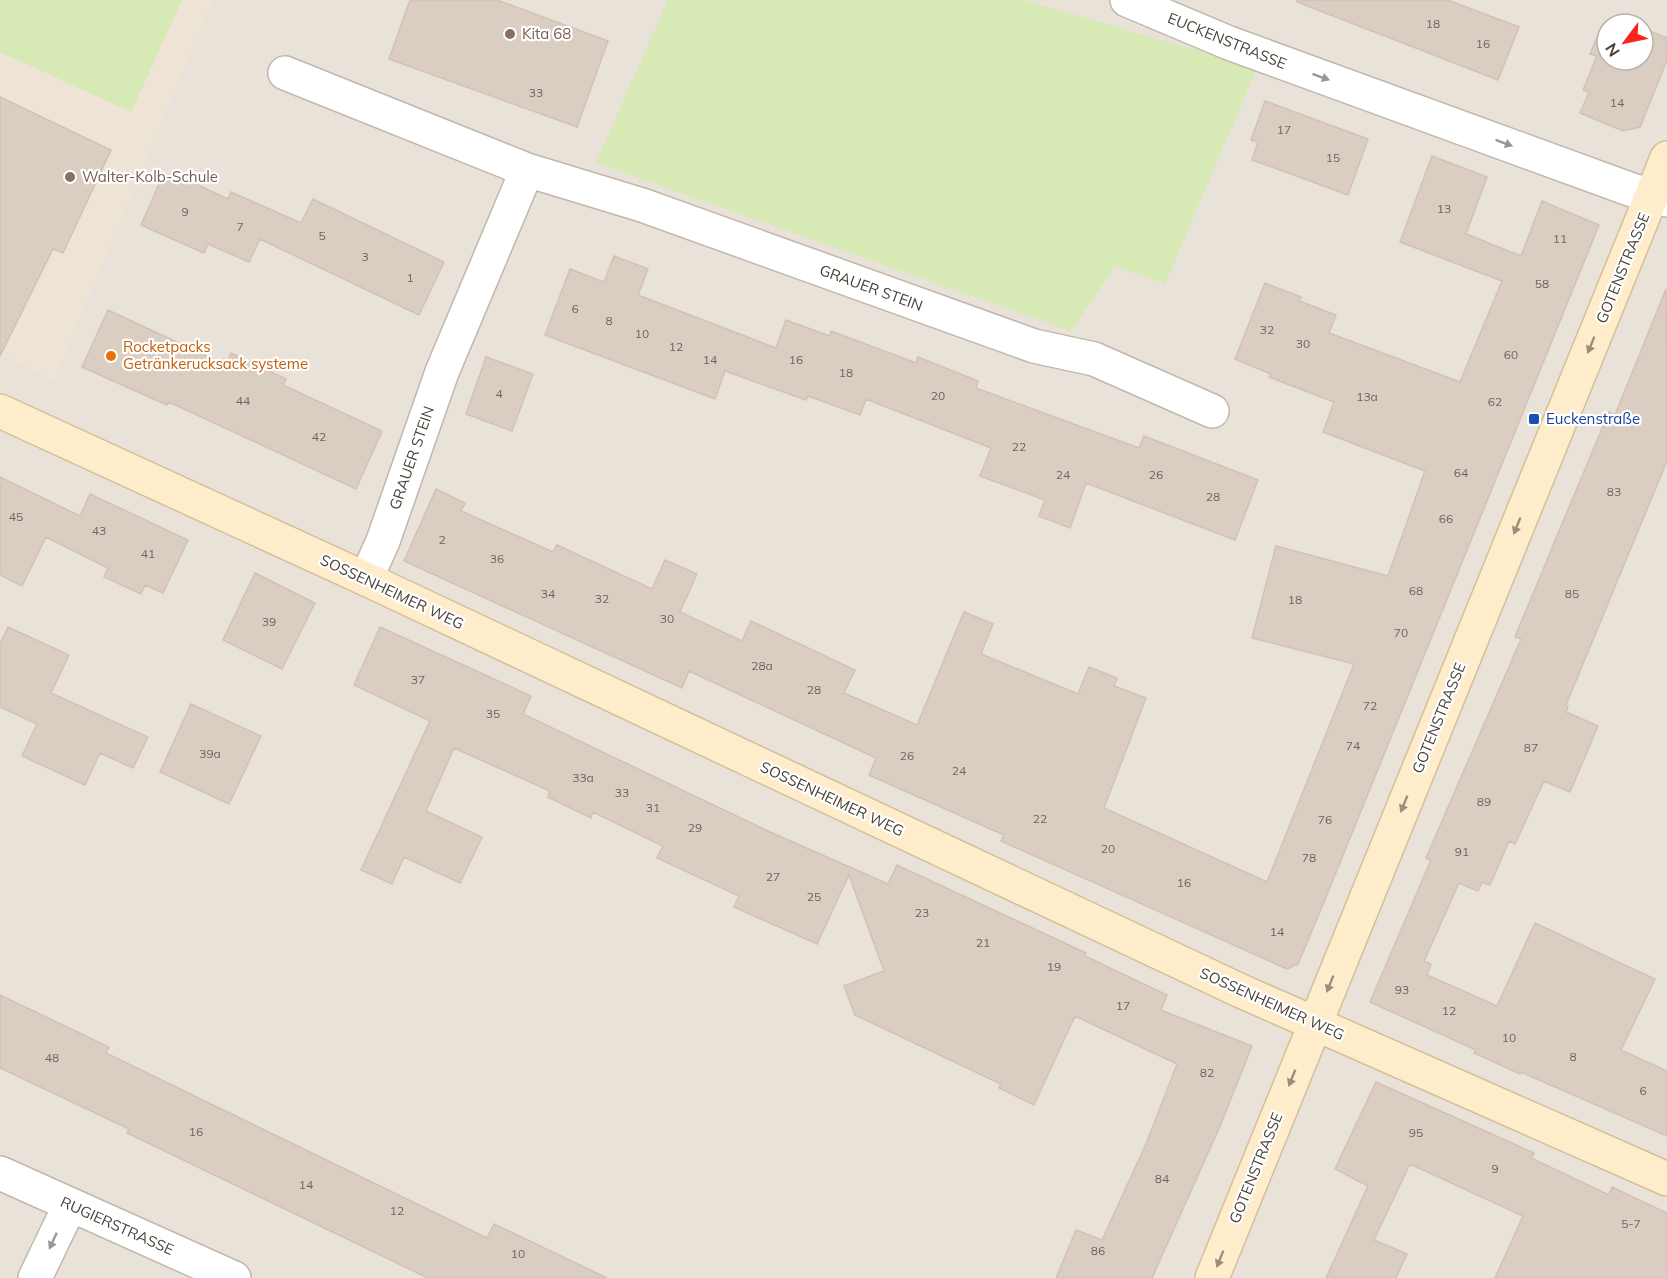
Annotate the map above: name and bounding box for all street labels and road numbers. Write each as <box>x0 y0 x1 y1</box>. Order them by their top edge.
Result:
street label: EUCKENSTRASSE <box>1165 8 1290 73</box>
street label: GOTENSTRASSE <box>1592 209 1653 326</box>
street label: GRAUER STEIN <box>817 260 925 315</box>
street label: GRAUER STEIN <box>385 404 438 512</box>
street label: SOSSENHEIMER WEG <box>317 550 467 633</box>
street label: GOTENSTRASSE <box>1408 659 1469 776</box>
street label: SOSSENHEIMER WEG <box>757 757 907 840</box>
street label: SOSSENHEIMER WEG <box>1197 963 1347 1044</box>
street label: GOTENSTRASSE <box>1225 1109 1286 1226</box>
street label: RUGIERSTRASSE <box>58 1192 177 1259</box>

